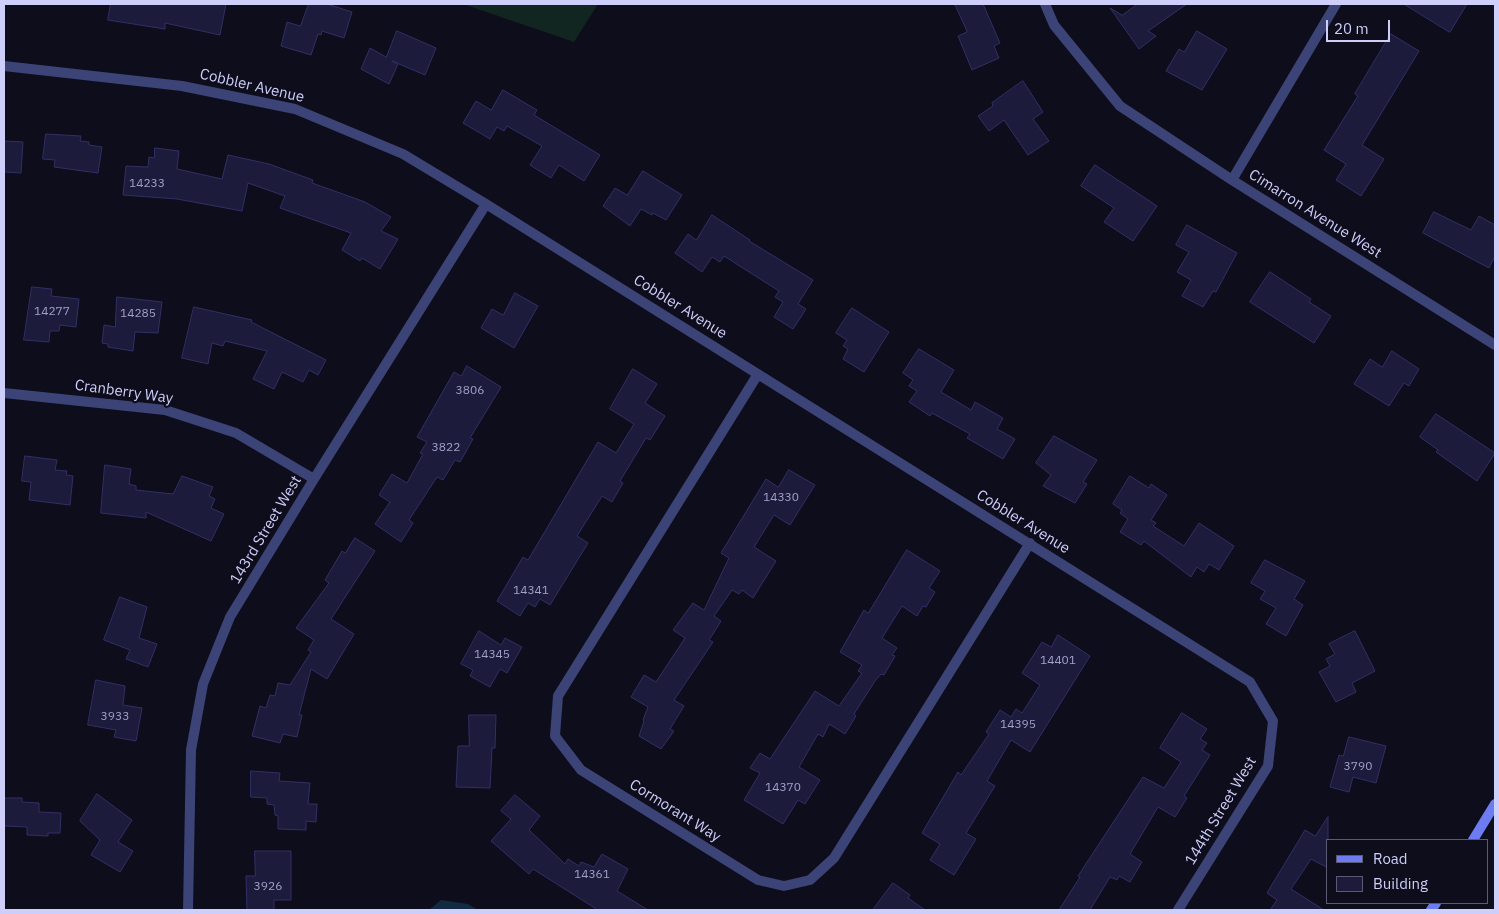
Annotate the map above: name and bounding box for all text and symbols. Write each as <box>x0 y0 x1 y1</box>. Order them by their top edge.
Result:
scale bar <box>1329 10 1393 42</box>
text: 20 m <box>1334 19 1369 38</box>
street label: Cobbler Avenue <box>198 65 306 107</box>
street label: Cimarron Avenue West <box>1245 166 1385 262</box>
house number: 14233 <box>129 177 165 191</box>
street label: Cobbler Avenue <box>630 271 730 343</box>
house number: 14277 <box>34 305 70 319</box>
house number: 14285 <box>120 307 156 321</box>
street label: Cranberry Way <box>74 376 174 408</box>
house number: 3806 <box>456 384 484 398</box>
house number: 3822 <box>432 441 460 455</box>
street label: 143rd Street West <box>227 473 305 587</box>
street label: Cobbler Avenue <box>973 486 1073 558</box>
house number: 14330 <box>763 491 799 505</box>
house number: 14341 <box>513 584 549 598</box>
house number: 14345 <box>474 648 510 662</box>
house number: 14401 <box>1040 654 1076 668</box>
house number: 3933 <box>101 710 129 724</box>
house number: 14395 <box>1000 718 1036 732</box>
street label: 144th Street West <box>1182 754 1260 868</box>
house number: 3790 <box>1344 760 1372 774</box>
street label: Cormorant Way <box>626 776 724 846</box>
house number: 14370 <box>765 781 801 795</box>
legend <box>1326 839 1489 904</box>
text: Road <box>1373 849 1408 868</box>
house number: 14361 <box>574 868 610 882</box>
text: Building <box>1373 874 1428 893</box>
house number: 3926 <box>254 880 282 894</box>

